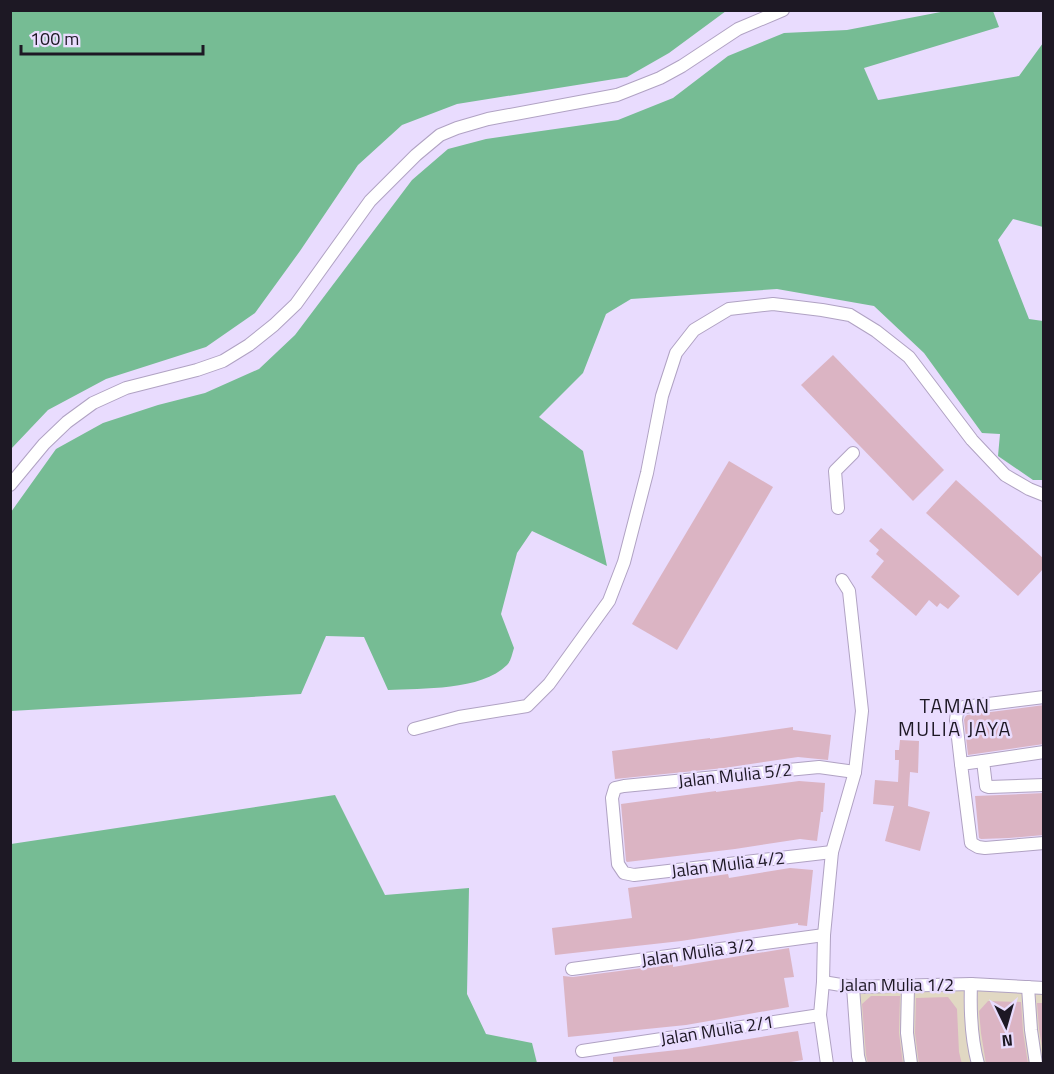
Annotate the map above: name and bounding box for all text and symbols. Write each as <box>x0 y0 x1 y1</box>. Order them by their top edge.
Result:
scale bar <box>21 18 202 56</box>
text: 100 m <box>30 25 79 52</box>
district label: TAMAN MULIA JAYA <box>898 690 1012 744</box>
street label: Jalan Mulia 5/2 <box>677 756 793 794</box>
street label: Jalan Mulia 4/2 <box>670 844 786 884</box>
street label: Jalan Mulia 3/2 <box>639 931 757 973</box>
street label: Jalan Mulia 1/2 <box>840 971 954 998</box>
north arrow <box>976 996 1036 1056</box>
street label: Jalan Mulia 2/1 <box>658 1008 776 1052</box>
text: N <box>1001 1029 1014 1053</box>

